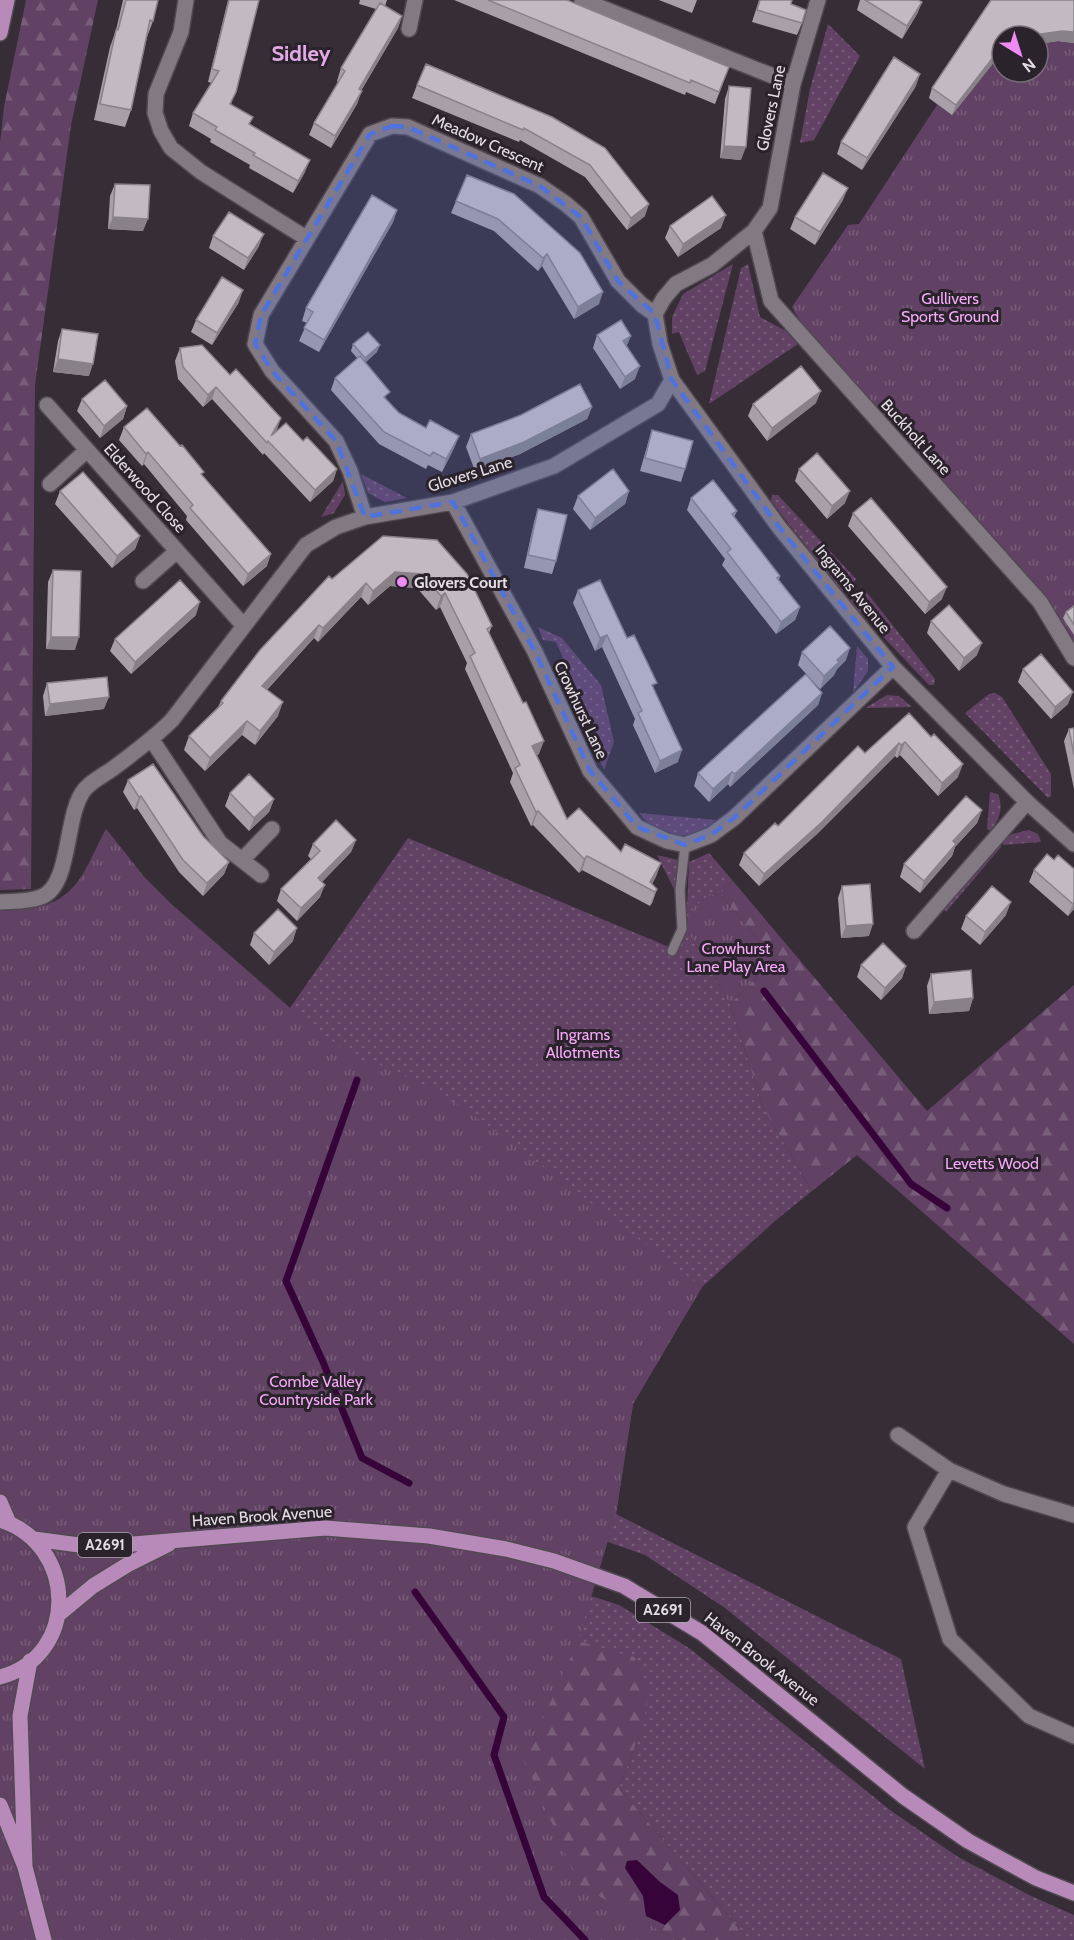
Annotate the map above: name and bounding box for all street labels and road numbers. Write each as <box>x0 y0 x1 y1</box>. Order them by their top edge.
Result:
street label: Glovers Lane <box>753 63 789 153</box>
street label: Meadow Crescent <box>429 110 547 176</box>
street label: Buckholt Lane <box>877 395 955 479</box>
street label: Elderwood Close <box>100 439 190 537</box>
street label: Glovers Lane <box>426 452 514 496</box>
street label: Ingrams Avenue <box>811 541 895 637</box>
street label: Crowhurst Lane <box>550 658 612 762</box>
street label: Haven Brook Avenue <box>191 1502 333 1530</box>
road number: A2691 <box>78 1533 132 1557</box>
road number: A2691 <box>636 1598 690 1622</box>
street label: Haven Brook Avenue <box>701 1608 823 1710</box>

